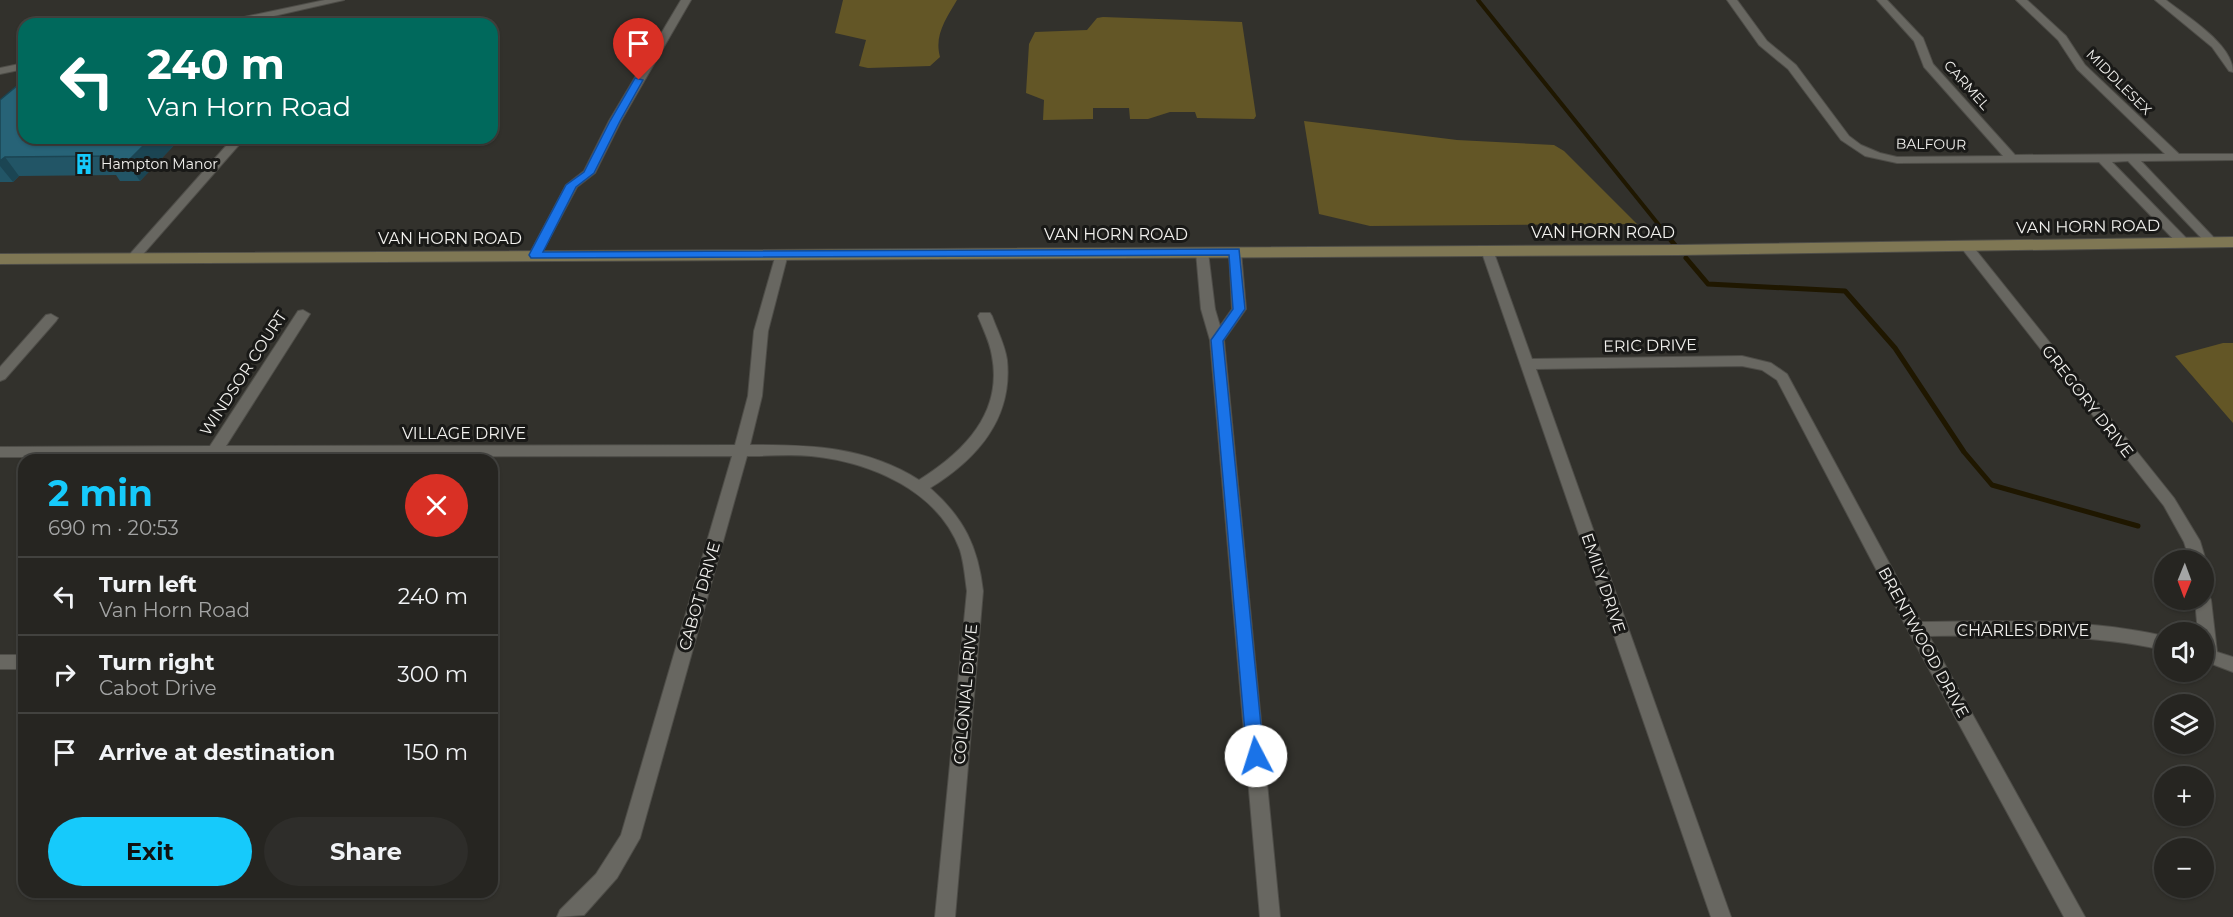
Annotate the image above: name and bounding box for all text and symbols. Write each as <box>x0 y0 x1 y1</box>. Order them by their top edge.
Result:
pin <box>613 18 664 80</box>
icon: arrive <box>622 27 655 60</box>
text: 240 m <box>147 38 285 90</box>
icon: left <box>48 42 126 120</box>
street label: MIDDLESEX <box>2082 45 2156 119</box>
street label: CARMEL <box>1940 56 1995 114</box>
text: Van Horn Road <box>147 90 351 123</box>
street label: BALFOUR <box>1896 134 1966 154</box>
building icon: Hampton Manor <box>72 152 96 176</box>
place label: Hampton Manor <box>101 155 218 173</box>
street label: VAN HORN ROAD <box>2016 216 2160 237</box>
street label: VAN HORN ROAD <box>1531 223 1675 242</box>
street label: VAN HORN ROAD <box>1044 225 1188 244</box>
street label: VAN HORN ROAD <box>378 229 522 248</box>
street label: WINDSOR COURT <box>196 307 291 439</box>
street label: ERIC DRIVE <box>1603 335 1697 356</box>
street label: GREGORY DRIVE <box>2038 341 2137 461</box>
street label: VILLAGE DRIVE <box>402 424 526 443</box>
text: 2 min <box>48 471 153 515</box>
button: close <box>405 474 468 537</box>
text: 690 m · 20:53 <box>48 516 179 540</box>
street label: EMILY DRIVE <box>1578 531 1630 636</box>
street label: CABOT DRIVE <box>675 540 724 653</box>
north arrow <box>2154 550 2214 610</box>
map controls <box>2154 550 2214 898</box>
street label: BRENTWOOD DRIVE <box>1874 564 1973 721</box>
text: Turn left <box>99 571 197 598</box>
icon: left <box>48 580 81 613</box>
text: 240 m <box>398 583 468 610</box>
text: Van Horn Road <box>99 598 250 622</box>
street label: CHARLES DRIVE <box>1957 621 2089 640</box>
button: sound <box>2154 622 2214 682</box>
street label: COLONIAL DRIVE <box>950 623 981 765</box>
text: Turn right <box>99 649 214 676</box>
icon: right <box>48 658 81 691</box>
text: 300 m <box>397 661 468 688</box>
text: Cabot Drive <box>99 676 217 700</box>
button: layers <box>2154 694 2214 754</box>
position arrow <box>1224 724 1288 788</box>
icon: arrive <box>48 736 81 769</box>
text: Arrive at destination <box>99 739 335 766</box>
text: 150 m <box>404 739 468 766</box>
button: + <box>2154 766 2214 826</box>
button: Exit <box>48 817 252 886</box>
button: Share <box>264 817 468 886</box>
button: − <box>2154 838 2214 898</box>

